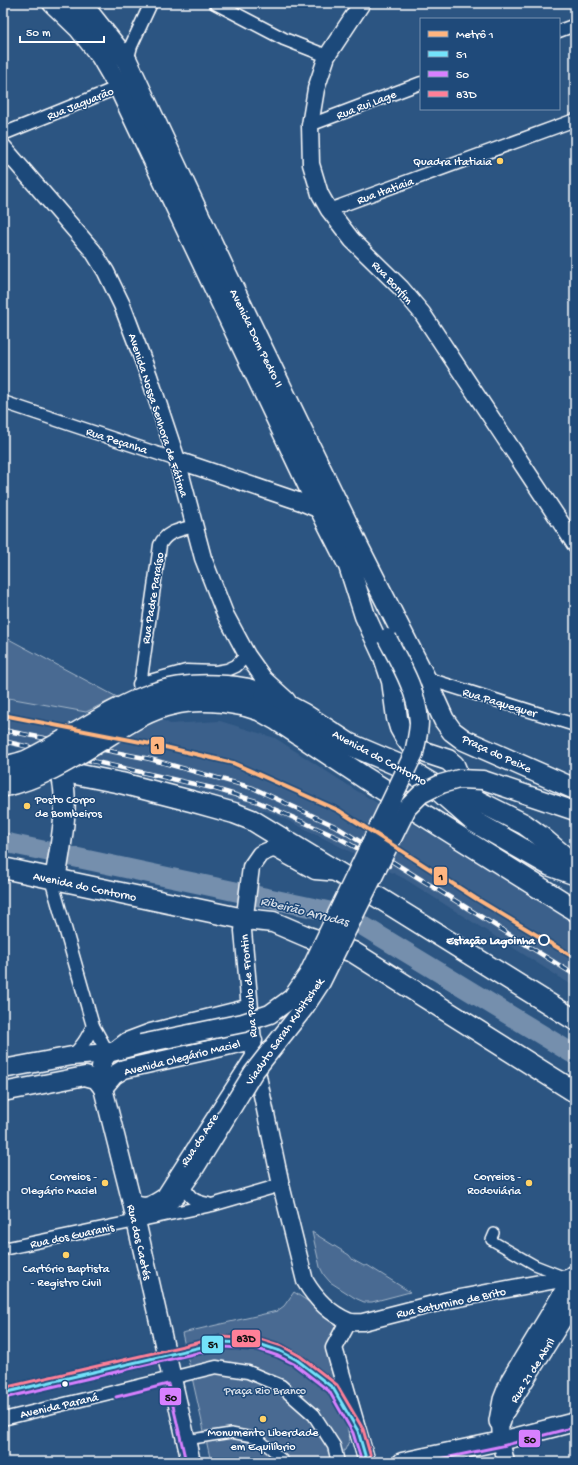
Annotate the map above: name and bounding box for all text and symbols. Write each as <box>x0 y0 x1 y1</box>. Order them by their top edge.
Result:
scale bar <box>20 18 104 44</box>
legend <box>420 18 560 110</box>
text: 50 m <box>26 27 51 41</box>
text: Metrô 1 <box>456 29 494 43</box>
text: 51 <box>456 49 467 63</box>
text: 50 <box>456 69 469 83</box>
street label: Rua Jaguarão <box>45 85 116 125</box>
street label: Rua Rui Lage <box>335 88 399 124</box>
text: 83D <box>456 89 477 103</box>
place label: Quadra Itatiaia <box>413 156 492 170</box>
marker: Quadra Itatiaia <box>495 156 505 166</box>
street label: Rua Itatiaia <box>355 175 416 209</box>
street label: Rua Bonfim <box>368 259 415 308</box>
street label: Avenida Dom Pedro II <box>225 287 285 390</box>
street label: Avenida Nossa Senhora de Fátima <box>124 332 190 500</box>
street label: Rua Peçanha <box>84 425 149 459</box>
street label: Rua Padre Paraíso <box>140 552 168 645</box>
street label: Rua Paquequer <box>461 686 540 722</box>
street label: Avenida do Contorno <box>329 728 429 790</box>
street label: Praça do Peixe <box>458 732 534 777</box>
line badge: 1 <box>150 736 165 755</box>
text: 1 <box>154 741 159 753</box>
place label: Posto Corpo de Bombeiros <box>34 794 103 822</box>
marker: Posto Corpo de Bombeiros <box>22 801 32 811</box>
line badge: 1 <box>433 866 448 886</box>
street label: Avenida do Contorno <box>32 870 138 906</box>
text: 1 <box>438 872 443 884</box>
water label: Ribeirão Arrudas <box>259 894 351 931</box>
street label: Rua Paulo de Frontin <box>238 933 261 1038</box>
marker: Estação Lagoinha <box>538 934 550 946</box>
place label: Estação Lagoinha <box>445 935 536 949</box>
street label: Viaduto Sarah Kubitschek <box>243 975 329 1089</box>
street label: Avenida Olegário Maciel <box>123 1038 242 1080</box>
street label: Rua do Acre <box>179 1111 223 1169</box>
place label: Correios - Olegário Maciel <box>21 1171 97 1199</box>
place label: Correios - Rodoviária <box>467 1171 521 1199</box>
marker: Correios - Olegário Maciel <box>100 1178 110 1188</box>
marker: Correios - Rodoviária <box>524 1178 534 1188</box>
street label: Rua dos Caetés <box>123 1203 154 1282</box>
street label: Rua dos Guaranis <box>29 1221 116 1253</box>
marker: Cartório Baptista - Registro Civil <box>61 1250 71 1260</box>
place label: Cartório Baptista - Registro Civil <box>23 1263 110 1291</box>
street label: Rua Saturnino de Brito <box>395 1285 507 1322</box>
line badge: 83D <box>231 1329 261 1348</box>
text: 83D <box>237 1334 256 1346</box>
line badge: 51 <box>201 1335 224 1354</box>
street label: Rua 21 de Abril <box>508 1336 559 1406</box>
text: 51 <box>208 1340 218 1352</box>
unlabelled marker <box>60 1379 70 1389</box>
park label: Praça Rio Branco <box>223 1385 306 1399</box>
line badge: 50 <box>159 1387 182 1406</box>
street label: Avenida Paraná <box>19 1391 100 1423</box>
text: 50 <box>165 1393 178 1405</box>
marker: Monumento Liberdade em Equilíbrio <box>258 1414 268 1424</box>
place label: Monumento Liberdade em Equilíbrio <box>208 1427 319 1455</box>
line badge: 50 <box>518 1429 541 1448</box>
text: 50 <box>524 1435 537 1447</box>

